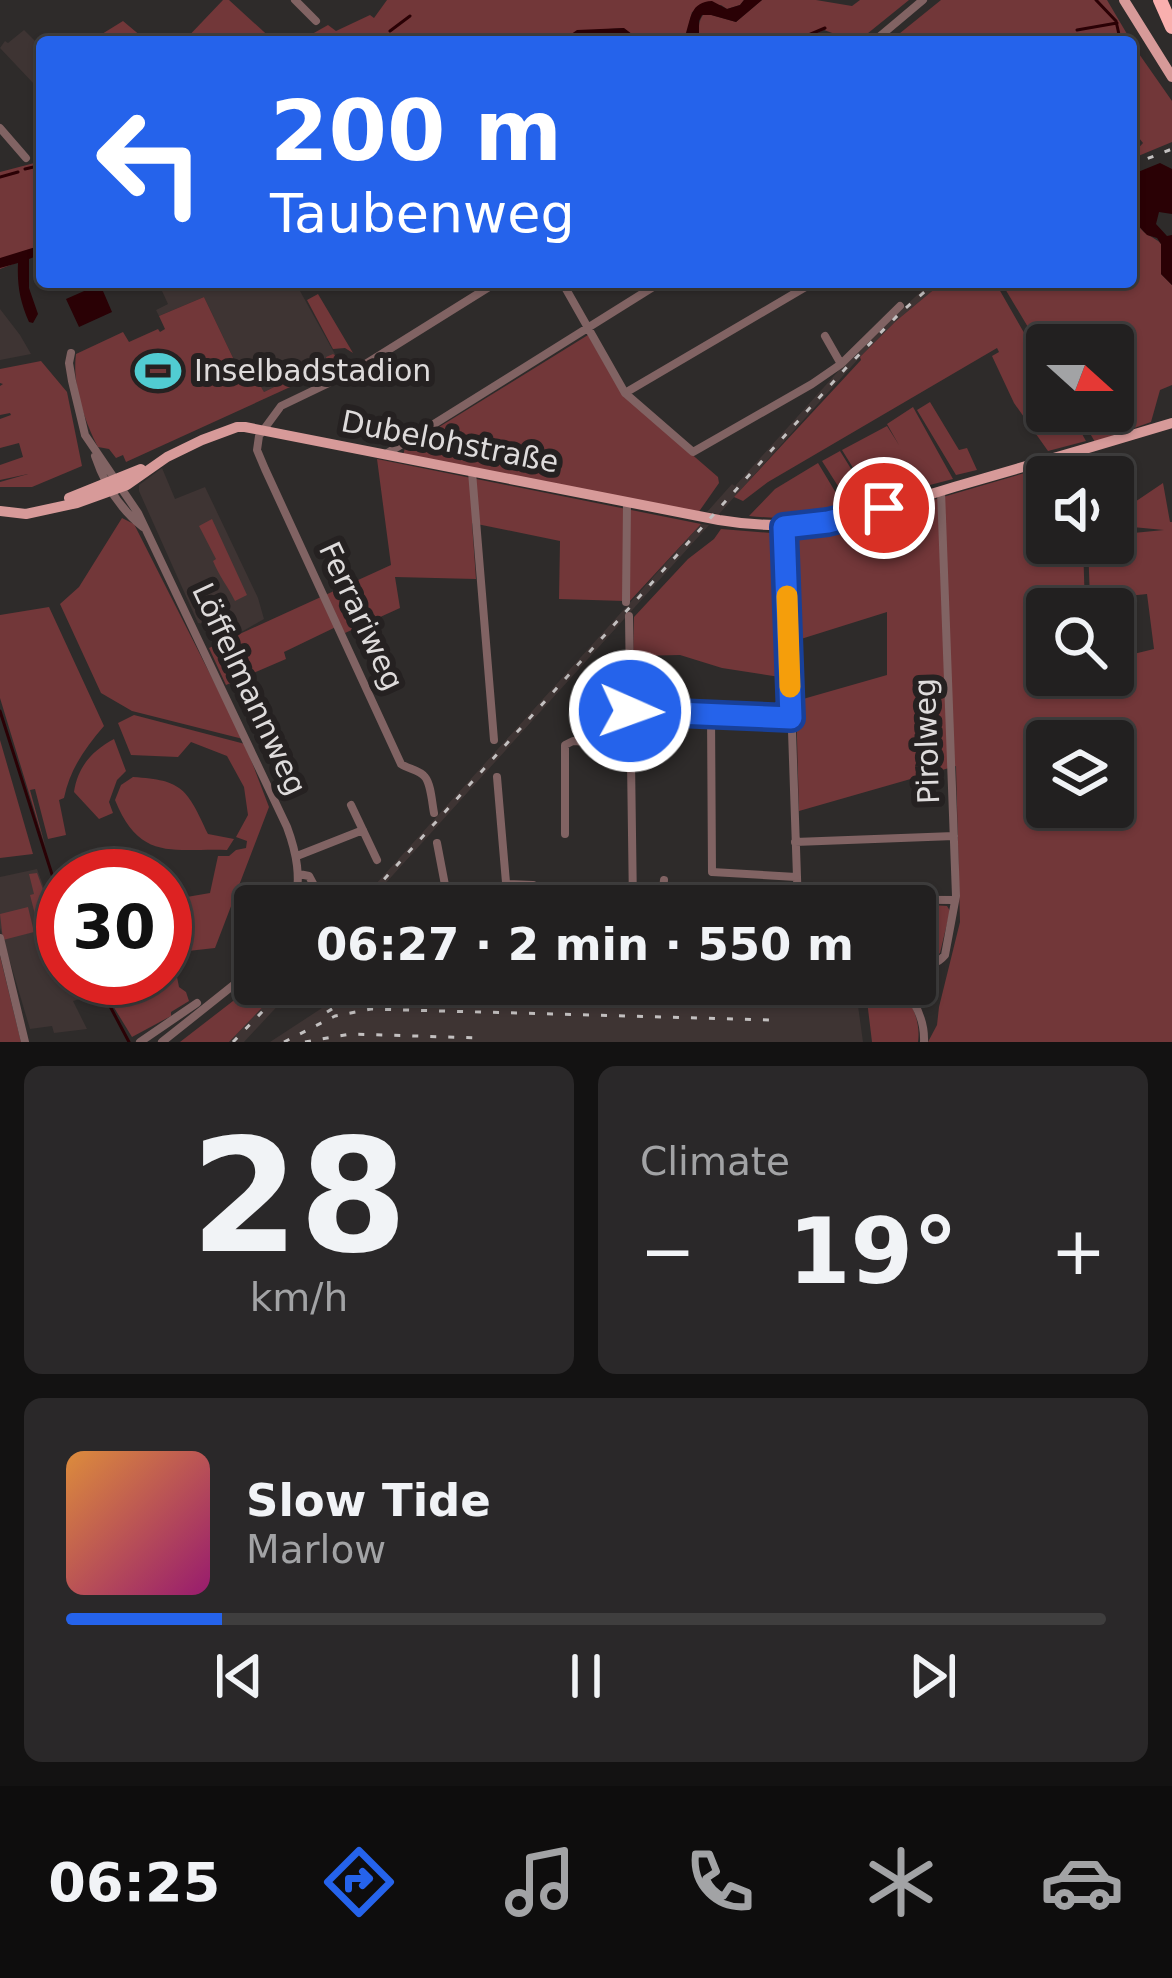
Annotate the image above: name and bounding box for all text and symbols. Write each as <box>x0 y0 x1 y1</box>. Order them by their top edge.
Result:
text: 200 m <box>270 82 562 180</box>
icon: left <box>72 84 228 240</box>
text: Taubenweg <box>270 182 575 245</box>
north arrow <box>1026 324 1134 432</box>
map controls <box>1026 324 1134 828</box>
sports icon: Inselbadstadion <box>133 346 183 396</box>
place label: Inselbadstadion <box>194 353 431 388</box>
street label: Dubelohstraße <box>338 403 562 480</box>
button: sound <box>1026 456 1134 564</box>
pin <box>833 457 935 559</box>
icon: arrive <box>851 475 917 541</box>
street label: Ferrariweg <box>312 536 411 695</box>
street label: Löffelmannweg <box>185 577 314 800</box>
button: search <box>1026 588 1134 696</box>
position arrow <box>567 648 693 774</box>
street label: Pirolweg <box>907 677 946 805</box>
button: layers <box>1026 720 1134 828</box>
speed limit sign: 30 <box>36 849 192 1005</box>
text: 06:27 · 2 min · 550 m <box>316 918 854 971</box>
text: 28 <box>190 1106 408 1288</box>
text: Climate <box>640 1139 790 1184</box>
text: 19° <box>788 1199 958 1304</box>
text: − <box>640 1213 695 1290</box>
text: + <box>1051 1213 1106 1290</box>
text: km/h <box>250 1275 348 1320</box>
text: Slow Tide <box>246 1474 491 1527</box>
text: Marlow <box>246 1527 386 1572</box>
icon: previous <box>206 1643 272 1709</box>
icon: pause <box>553 1643 619 1709</box>
icon: next <box>900 1643 966 1709</box>
icon: directions <box>317 1840 401 1924</box>
icon: music <box>498 1840 582 1924</box>
icon: phone <box>678 1840 762 1924</box>
icon: climate <box>859 1840 943 1924</box>
icon: car <box>1040 1840 1124 1924</box>
text: 06:25 <box>48 1851 220 1914</box>

